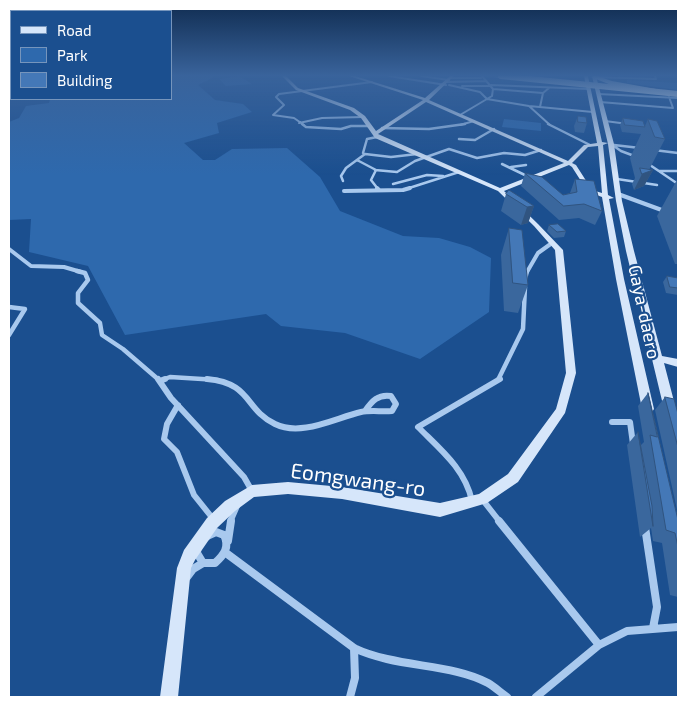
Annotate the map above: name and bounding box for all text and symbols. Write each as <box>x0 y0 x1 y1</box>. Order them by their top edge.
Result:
legend <box>10 10 172 100</box>
text: Road <box>57 21 92 39</box>
text: Park <box>57 46 88 64</box>
text: Building <box>57 71 112 89</box>
street label: Gaya-daero <box>623 263 665 361</box>
street label: Eomgwang-ro <box>289 458 427 502</box>

